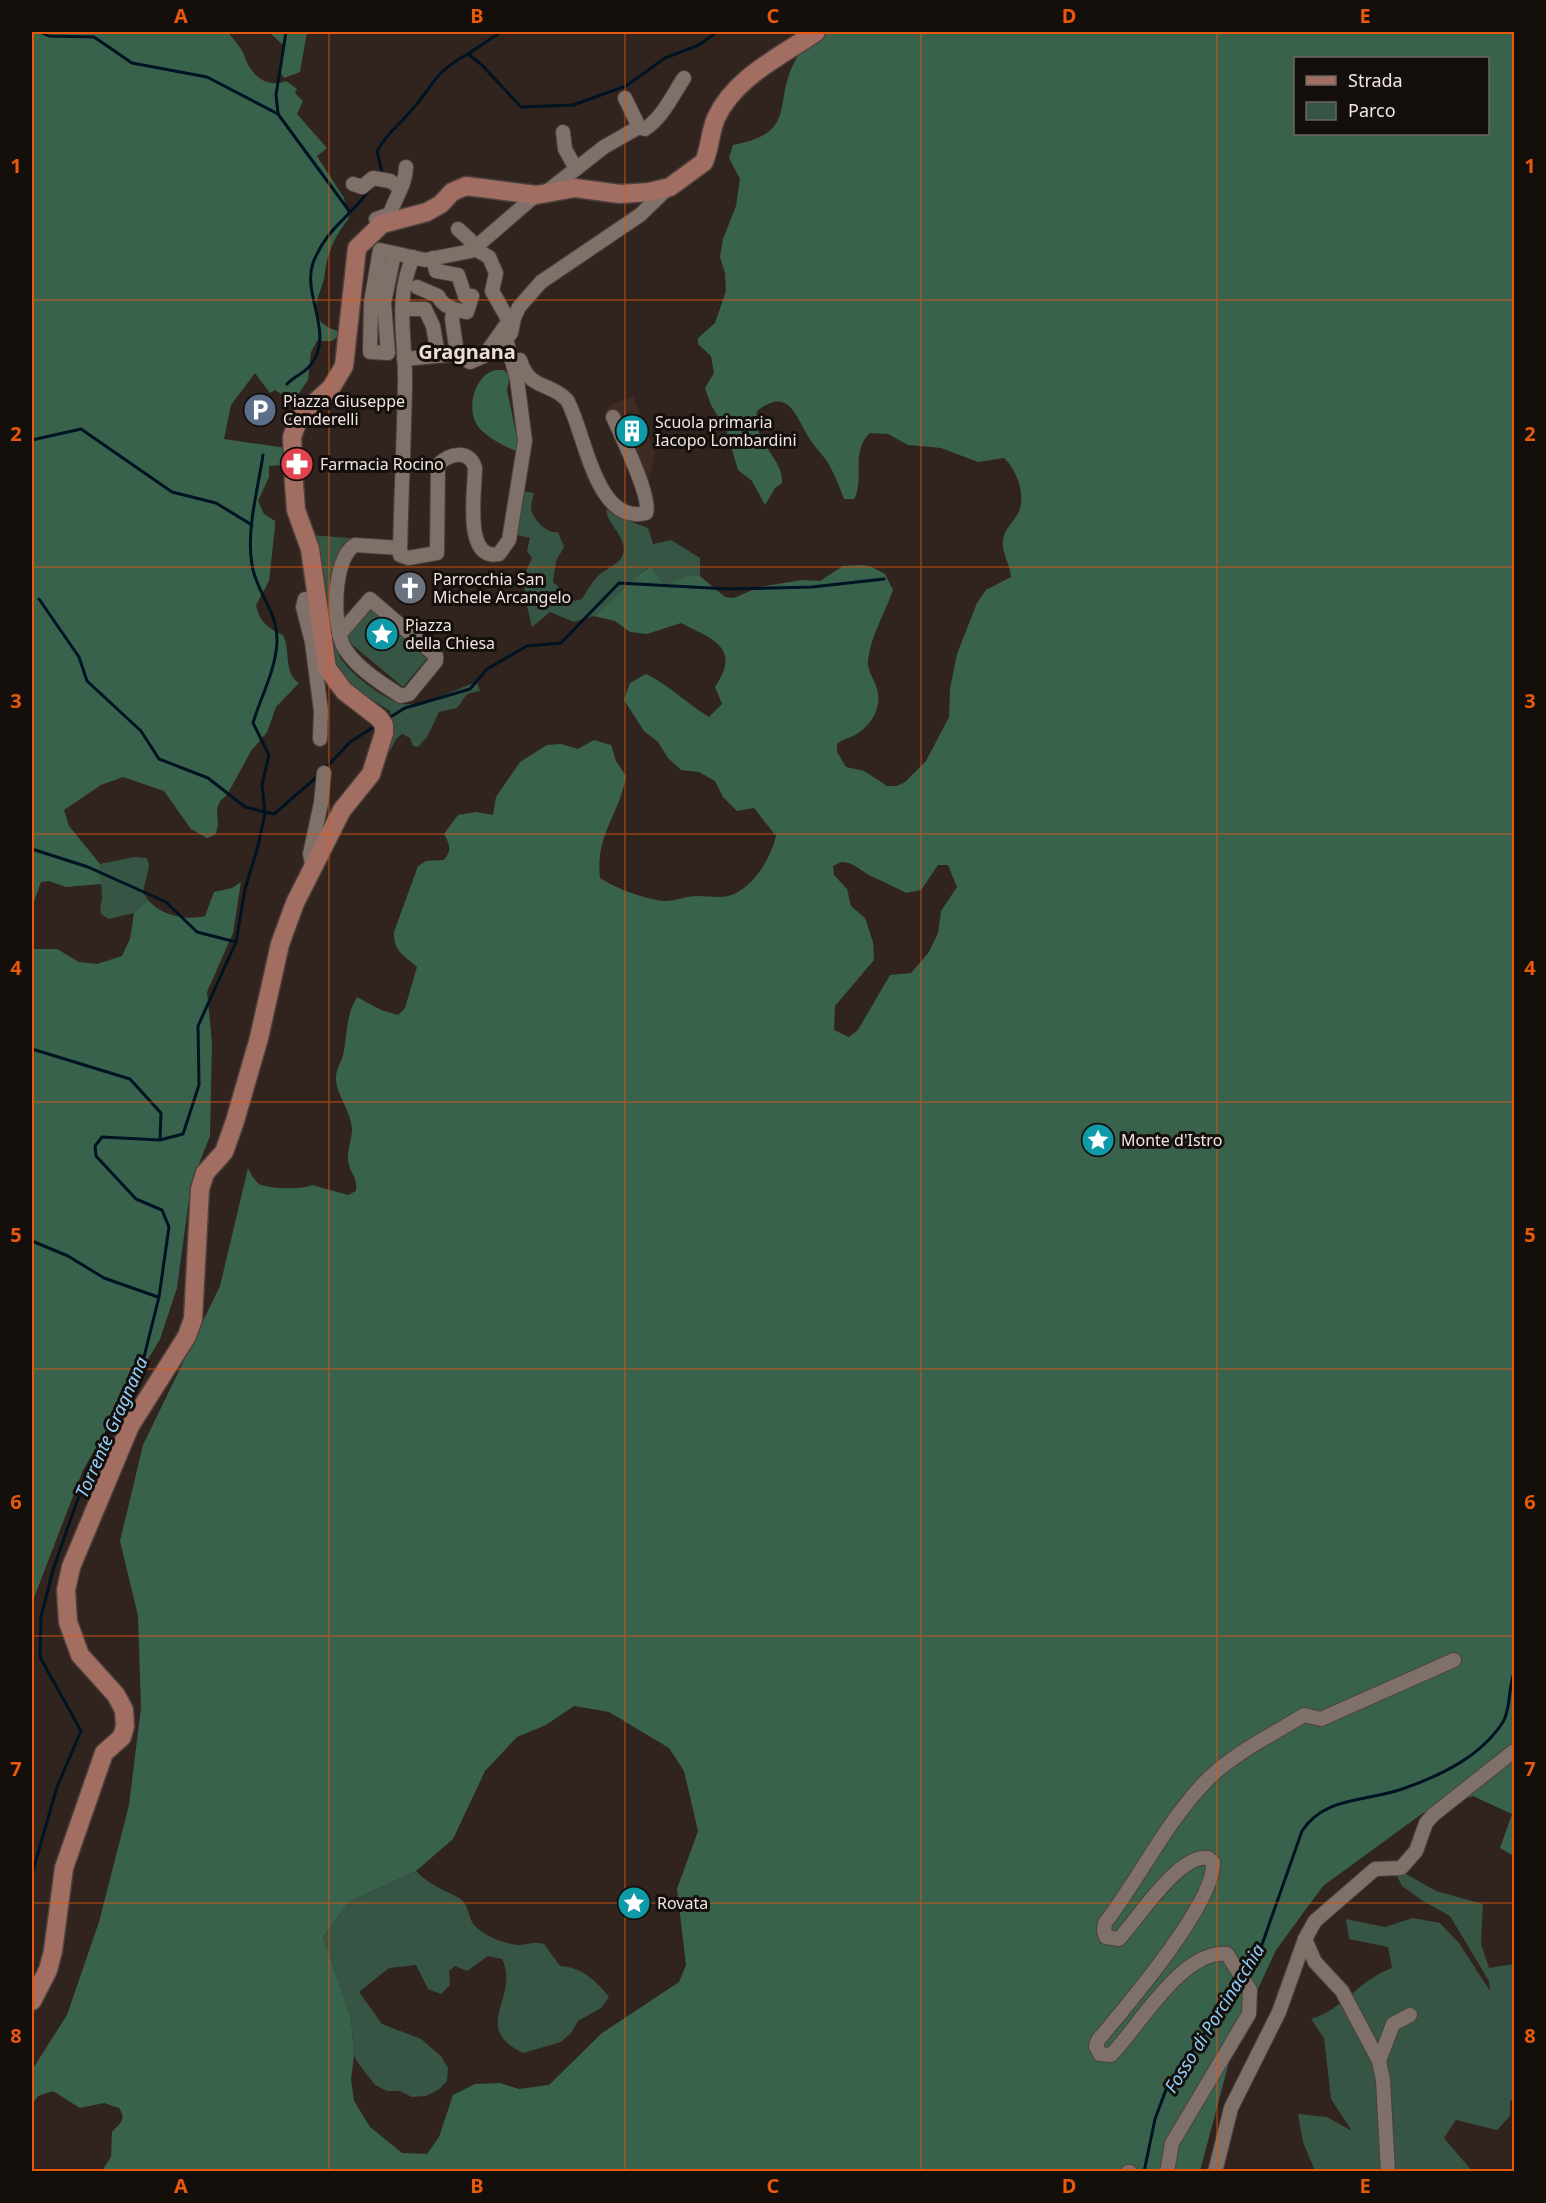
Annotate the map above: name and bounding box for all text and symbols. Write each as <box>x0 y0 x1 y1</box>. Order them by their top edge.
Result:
text: A <box>174 2 188 29</box>
text: B <box>470 2 484 29</box>
text: C <box>767 2 780 29</box>
text: D <box>1062 2 1076 29</box>
text: E <box>1359 2 1371 29</box>
legend <box>1294 57 1489 135</box>
text: Strada <box>1348 68 1403 92</box>
text: Parco <box>1348 98 1396 122</box>
text: 1 <box>10 152 22 179</box>
text: 1 <box>1524 152 1536 179</box>
district label: Gragnana <box>418 338 516 365</box>
place label: Piazza Giuseppe Cenderelli <box>283 390 405 430</box>
parking icon: Piazza Giuseppe Cenderelli <box>242 392 278 428</box>
place label: Scuola primaria Iacopo Lombardini <box>655 411 797 451</box>
building icon: Scuola primaria Iacopo Lombardini <box>614 413 650 449</box>
text: 2 <box>10 420 22 447</box>
text: 2 <box>1524 420 1536 447</box>
pharmacy icon: Farmacia Rocino <box>279 446 315 482</box>
place label: Farmacia Rocino <box>320 453 444 475</box>
place label: Parrocchia San Michele Arcangelo <box>433 568 571 608</box>
church icon: Parrocchia San Michele Arcangelo <box>392 570 428 606</box>
place label: Piazza della Chiesa <box>405 614 495 654</box>
place icon: Piazza della Chiesa <box>364 616 400 652</box>
text: 3 <box>10 687 22 714</box>
text: 3 <box>1524 687 1536 714</box>
text: 4 <box>10 954 22 981</box>
text: 4 <box>1524 954 1536 981</box>
place icon: Monte d'Istro <box>1080 1122 1116 1158</box>
place label: Monte d'Istro <box>1121 1129 1222 1151</box>
text: 5 <box>10 1221 22 1248</box>
text: 5 <box>1524 1221 1536 1248</box>
water label: Torrente Gragnana <box>69 1353 153 1501</box>
text: 6 <box>10 1488 22 1515</box>
text: 6 <box>1524 1488 1536 1515</box>
text: 7 <box>10 1755 22 1782</box>
text: 7 <box>1524 1755 1536 1782</box>
place icon: Rovata <box>616 1885 652 1921</box>
place label: Rovata <box>657 1892 708 1914</box>
water label: Fosso di Porcinacchia <box>1159 1939 1269 2097</box>
text: 8 <box>10 2022 22 2049</box>
text: 8 <box>1524 2022 1536 2049</box>
text: A <box>174 2172 188 2199</box>
text: B <box>470 2172 484 2199</box>
text: C <box>767 2172 780 2199</box>
text: D <box>1062 2172 1076 2199</box>
text: E <box>1359 2172 1371 2199</box>

